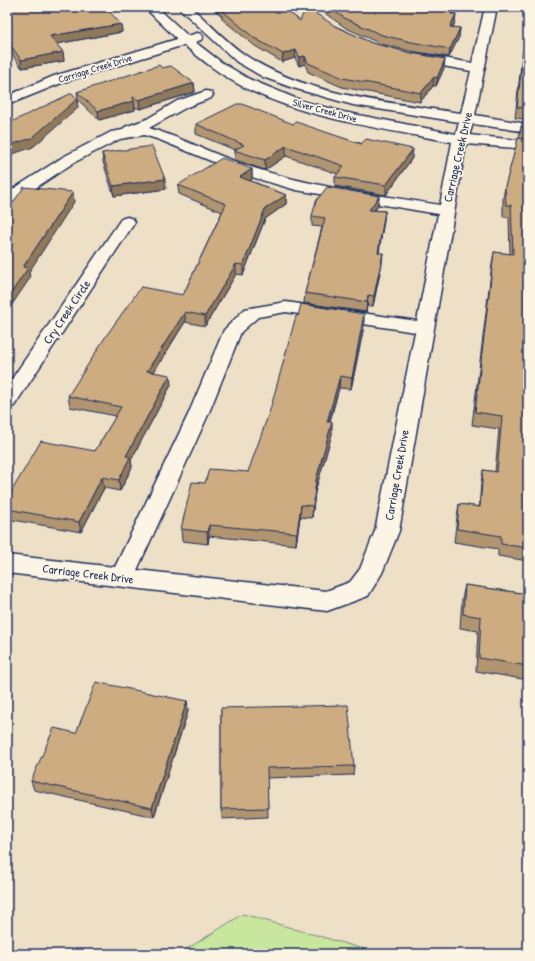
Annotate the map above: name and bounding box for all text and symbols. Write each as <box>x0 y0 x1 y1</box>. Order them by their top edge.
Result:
street label: Carriage Creek Drive <box>57 51 134 86</box>
street label: Silver Creek Drive <box>291 96 359 125</box>
street label: Carriage Creek Drive <box>439 110 476 204</box>
street label: Cry Creek Circle <box>39 276 94 347</box>
street label: Carriage Creek Drive <box>380 428 413 522</box>
street label: Carriage Creek Drive <box>41 559 135 588</box>

